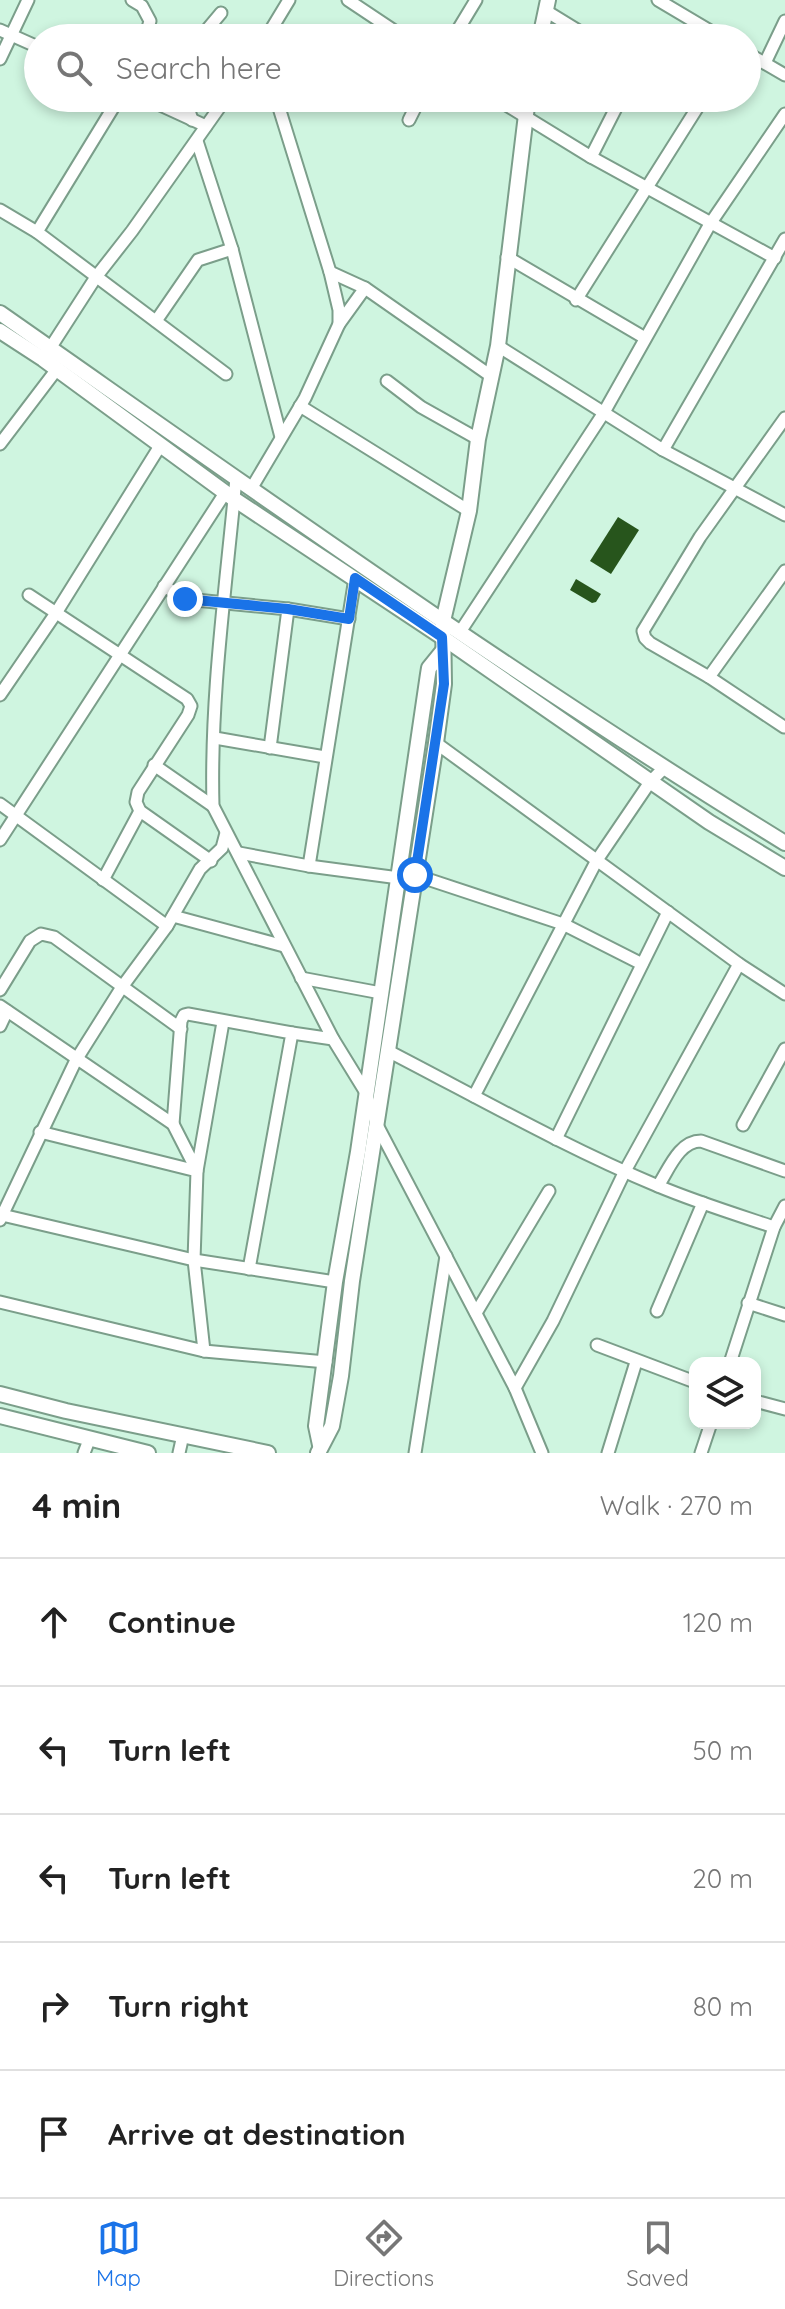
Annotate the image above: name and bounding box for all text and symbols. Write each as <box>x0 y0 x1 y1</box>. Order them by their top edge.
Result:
search box <box>24 24 761 112</box>
icon: search <box>52 46 96 90</box>
text: Search here <box>116 49 282 87</box>
route end <box>167 581 203 617</box>
route start <box>397 857 433 893</box>
map controls <box>689 1357 761 1429</box>
button: layers <box>689 1357 761 1429</box>
text: 4 min <box>32 1484 121 1527</box>
text: Walk · 270 m <box>600 1489 753 1522</box>
icon: ahead <box>32 1600 76 1644</box>
text: Continue <box>108 1603 236 1641</box>
text: 120 m <box>683 1606 753 1639</box>
icon: left <box>32 1728 76 1772</box>
text: Turn left <box>108 1731 231 1769</box>
text: 50 m <box>693 1734 753 1767</box>
icon: left <box>32 1856 76 1900</box>
text: Turn left <box>108 1859 231 1897</box>
text: 20 m <box>692 1862 753 1895</box>
icon: right <box>32 1984 76 2028</box>
text: Turn right <box>108 1987 249 2025</box>
text: 80 m <box>693 1990 753 2023</box>
icon: arrive <box>32 2112 76 2156</box>
text: Arrive at destination <box>108 2115 406 2153</box>
tab: Map <box>96 2216 141 2292</box>
tab: Directions <box>333 2216 434 2292</box>
tab: Saved <box>626 2216 689 2292</box>

